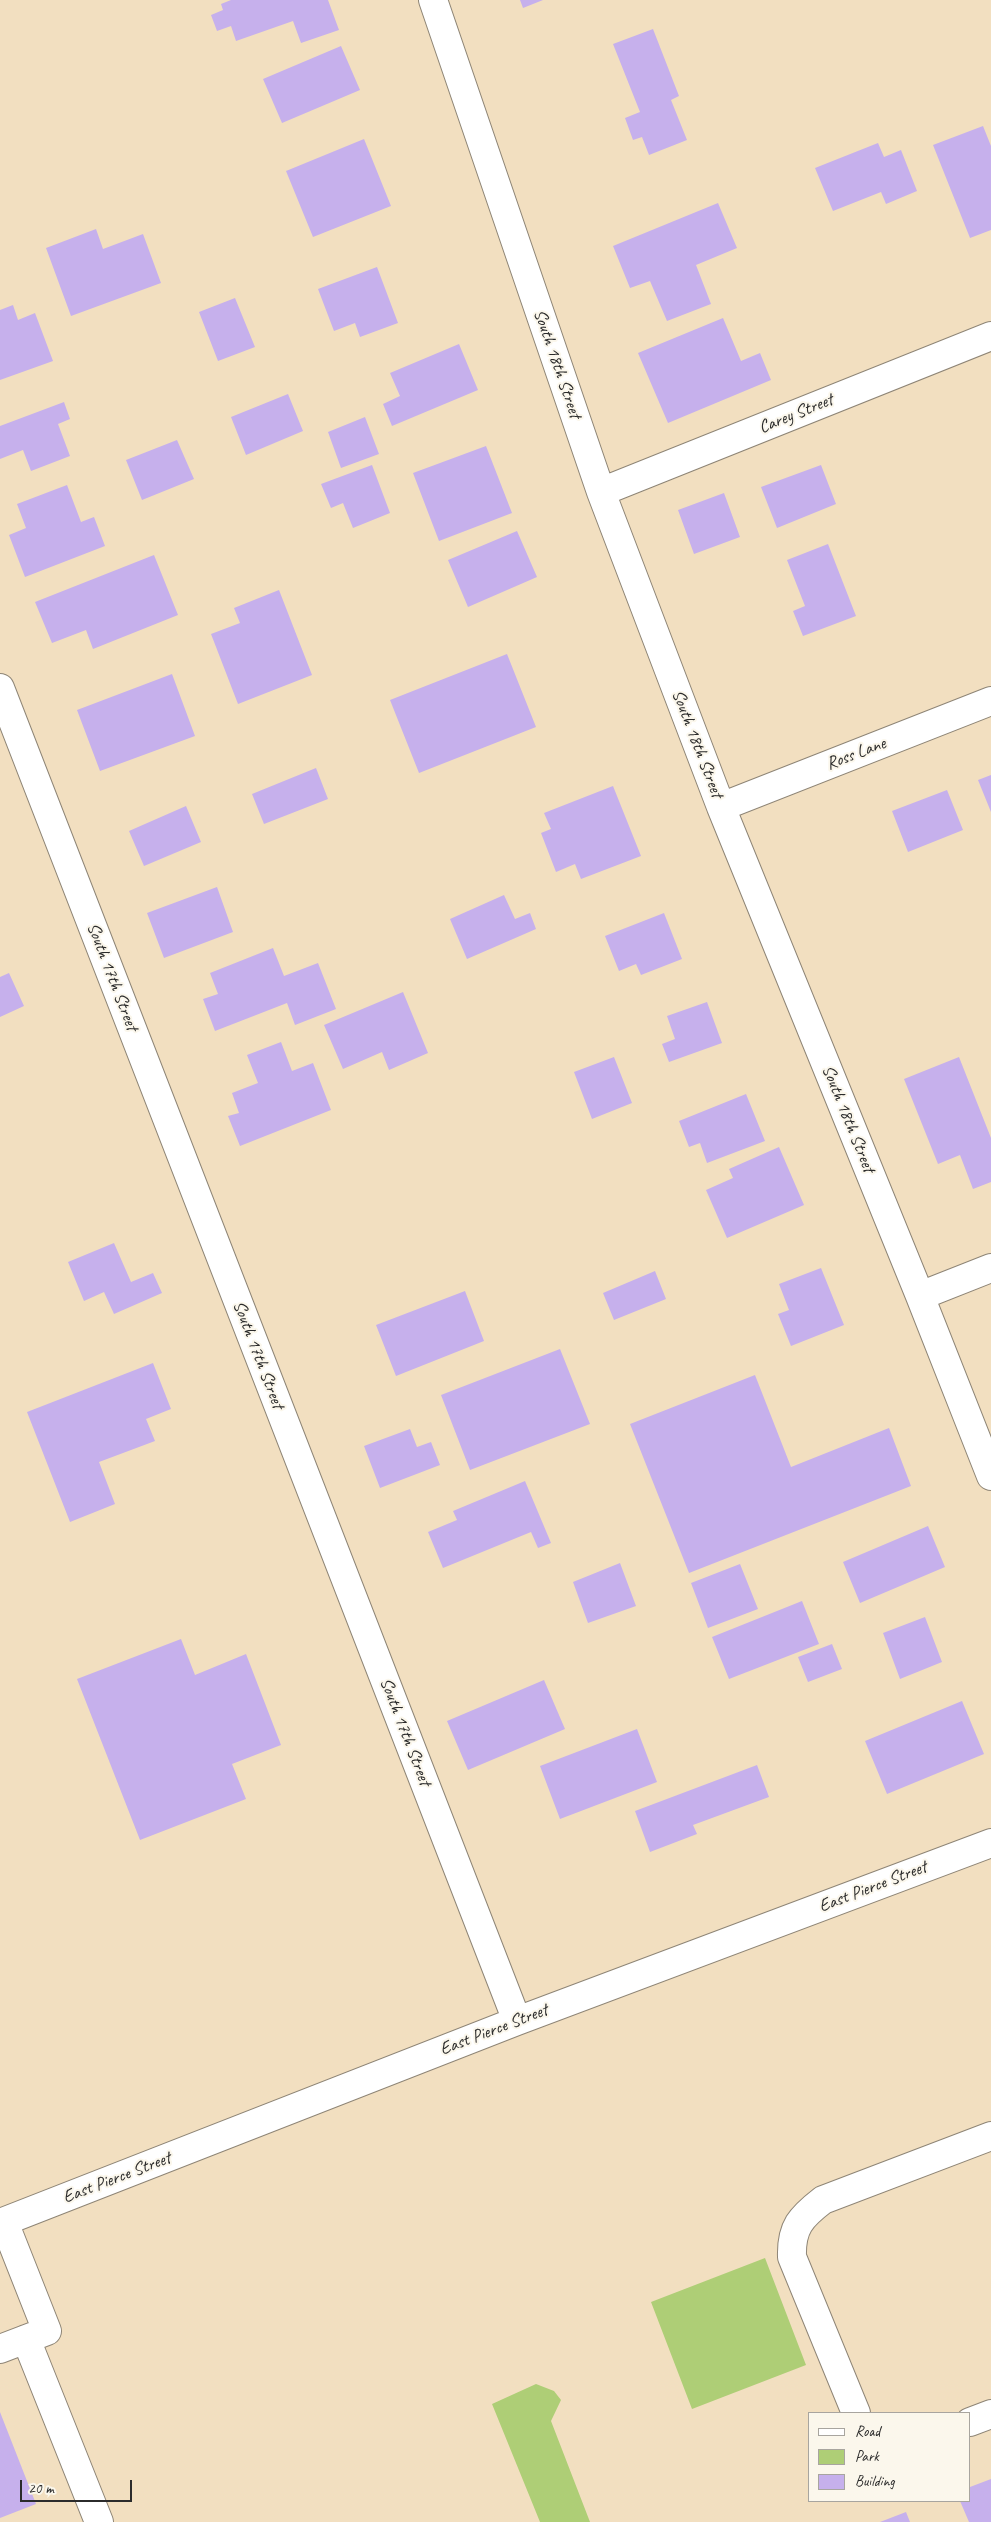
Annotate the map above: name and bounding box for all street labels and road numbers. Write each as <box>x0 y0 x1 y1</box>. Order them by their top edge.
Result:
street label: South 18th Street <box>528 307 586 421</box>
street label: Carey Street <box>756 389 836 439</box>
street label: South 18th Street <box>666 687 728 801</box>
street label: Ross Lane <box>823 733 889 775</box>
street label: South 17th Street <box>81 920 143 1034</box>
street label: South 18th Street <box>817 1062 879 1176</box>
street label: South 17th Street <box>227 1298 289 1412</box>
street label: South 17th Street <box>374 1675 436 1789</box>
street label: East Pierce Street <box>816 1857 930 1917</box>
street label: East Pierce Street <box>437 2000 551 2060</box>
street label: East Pierce Street <box>60 2148 174 2208</box>

